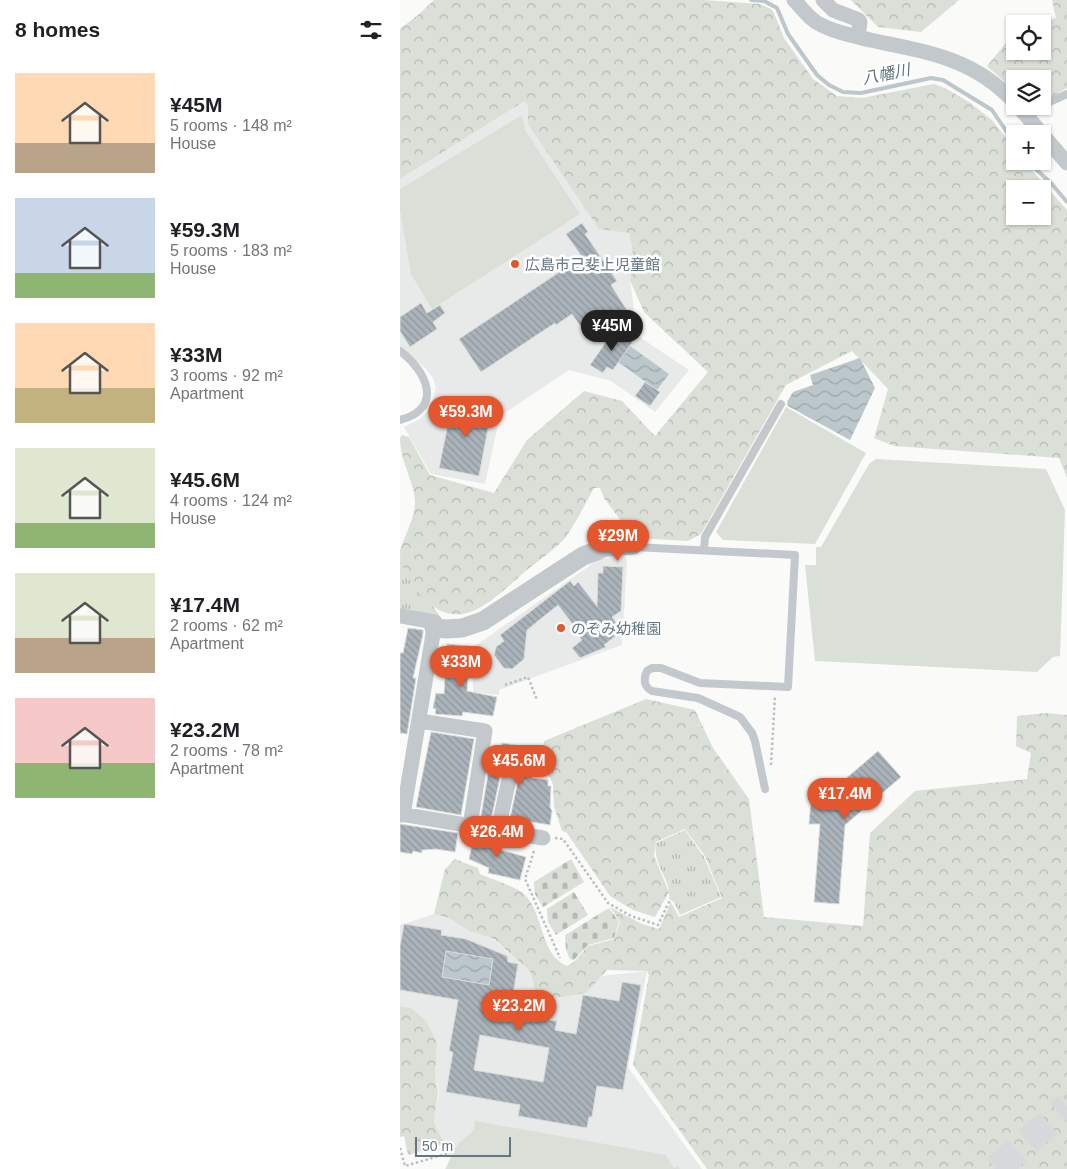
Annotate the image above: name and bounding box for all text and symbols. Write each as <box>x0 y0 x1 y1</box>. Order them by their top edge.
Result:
map controls <box>1006 15 1051 225</box>
button: locate <box>1006 15 1051 60</box>
icon: filters <box>357 16 385 44</box>
text: 8 homes <box>15 18 100 41</box>
water label: 八幡川 <box>861 61 913 87</box>
button: layers <box>1006 70 1051 115</box>
icon: home <box>55 93 115 153</box>
text: ¥45M <box>170 93 223 116</box>
text: 5 rooms · 148 m² <box>170 117 292 134</box>
button: + <box>1006 125 1051 170</box>
text: House <box>170 135 216 152</box>
button: − <box>1006 180 1051 225</box>
icon: home <box>55 218 115 278</box>
text: ¥59.3M <box>170 218 240 241</box>
text: 5 rooms · 183 m² <box>170 242 292 259</box>
place label: 広島市己斐上児童館 <box>525 256 660 273</box>
marker: 広島市己斐上児童館 <box>509 258 521 270</box>
text: House <box>170 260 216 277</box>
pin: ¥45M <box>582 310 642 352</box>
text: ¥45M <box>592 317 632 334</box>
icon: home <box>55 343 115 403</box>
text: ¥33M <box>170 343 223 366</box>
text: 3 rooms · 92 m² <box>170 367 283 384</box>
text: Apartment <box>170 385 244 402</box>
pin: ¥59.3M <box>425 396 507 438</box>
text: ¥59.3M <box>439 403 493 420</box>
icon: home <box>55 468 115 528</box>
text: ¥45.6M <box>170 468 240 491</box>
text: 4 rooms · 124 m² <box>170 492 292 509</box>
text: House <box>170 510 216 527</box>
pin: ¥29M <box>588 520 648 562</box>
text: ¥29M <box>598 527 638 544</box>
icon: home <box>55 593 115 653</box>
text: ¥17.4M <box>170 593 240 616</box>
text: 2 rooms · 62 m² <box>170 617 283 634</box>
place label: のぞみ幼稚園 <box>571 620 661 637</box>
marker: のぞみ幼稚園 <box>555 622 567 634</box>
text: Apartment <box>170 635 244 652</box>
pin: ¥33M <box>431 646 491 688</box>
text: ¥33M <box>441 653 481 670</box>
icon: home <box>55 718 115 778</box>
text: ¥23.2M <box>170 718 240 741</box>
text: 2 rooms · 78 m² <box>170 742 283 759</box>
pin: ¥45.6M <box>478 744 560 787</box>
text: ¥45.6M <box>492 752 546 769</box>
text: Apartment <box>170 760 244 777</box>
pin: ¥17.4M <box>804 778 886 820</box>
text: ¥17.4M <box>818 785 872 802</box>
pin: ¥26.4M <box>456 816 538 858</box>
text: ¥26.4M <box>470 823 524 840</box>
pin: ¥23.2M <box>478 990 560 1032</box>
text: ¥23.2M <box>492 997 546 1014</box>
scale bar <box>415 1134 511 1157</box>
text: 50 m <box>422 1138 453 1154</box>

